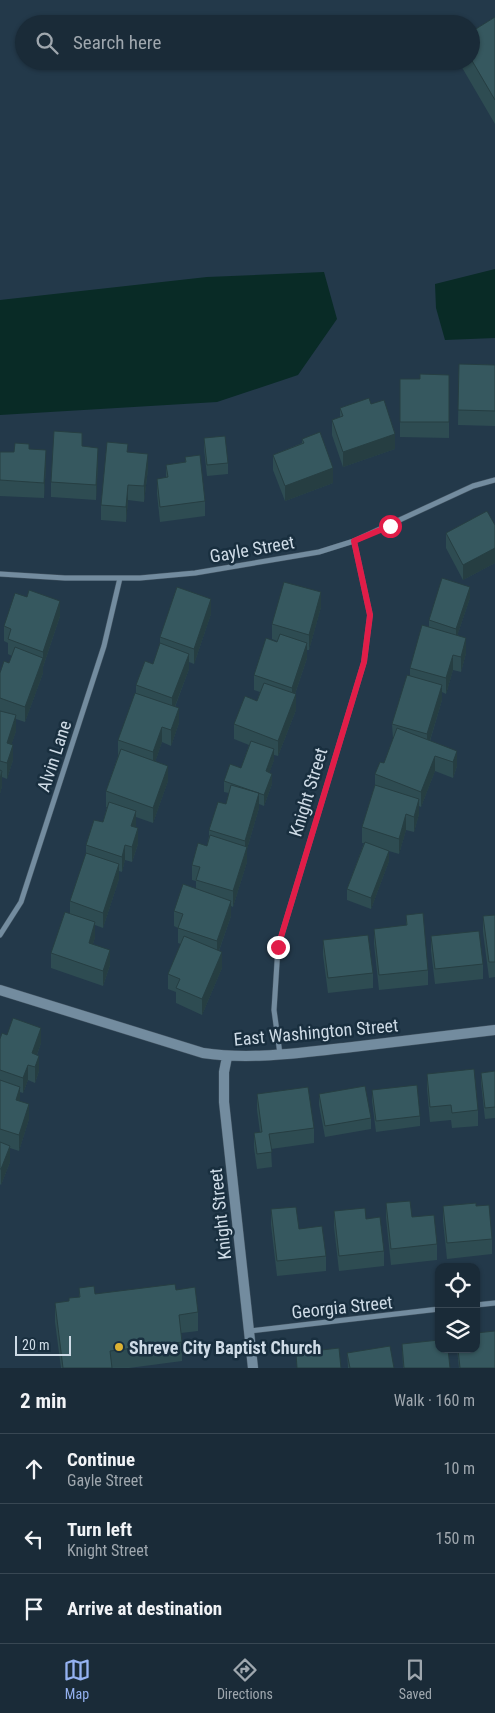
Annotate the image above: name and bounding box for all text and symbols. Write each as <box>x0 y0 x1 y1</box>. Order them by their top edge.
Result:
search box <box>15 15 480 70</box>
icon: search <box>33 29 61 57</box>
text: Search here <box>73 31 161 54</box>
route start <box>379 515 402 538</box>
street label: Gayle Street <box>208 531 296 567</box>
street label: Alvin Lane <box>33 718 75 794</box>
street label: Knight Street <box>285 745 331 839</box>
route end <box>267 936 290 959</box>
street label: East Washington Street <box>233 1014 399 1050</box>
street label: Knight Street <box>205 1167 235 1261</box>
map controls <box>435 1263 480 1353</box>
button: locate <box>435 1263 480 1308</box>
street label: Georgia Street <box>290 1291 394 1323</box>
button: layers <box>435 1308 480 1353</box>
scale bar <box>15 1333 71 1356</box>
text: 20 m <box>22 1337 50 1353</box>
place label: Shreve City Baptist Church <box>129 1337 321 1358</box>
marker: Shreve City Baptist Church <box>113 1341 125 1353</box>
text: 2 min <box>20 1389 67 1413</box>
text: Walk · 160 m <box>394 1391 475 1410</box>
text: Continue <box>67 1448 135 1471</box>
icon: ahead <box>20 1455 48 1483</box>
text: 10 m <box>443 1459 475 1478</box>
text: Gayle Street <box>67 1471 143 1490</box>
text: Turn left <box>67 1518 132 1541</box>
icon: left <box>20 1525 48 1553</box>
text: 150 m <box>436 1529 475 1548</box>
text: Knight Street <box>67 1541 148 1560</box>
icon: arrive <box>20 1595 48 1623</box>
text: Arrive at destination <box>67 1597 222 1620</box>
tab: Map <box>63 1656 91 1702</box>
tab: Directions <box>217 1656 273 1702</box>
tab: Saved <box>399 1656 432 1702</box>

